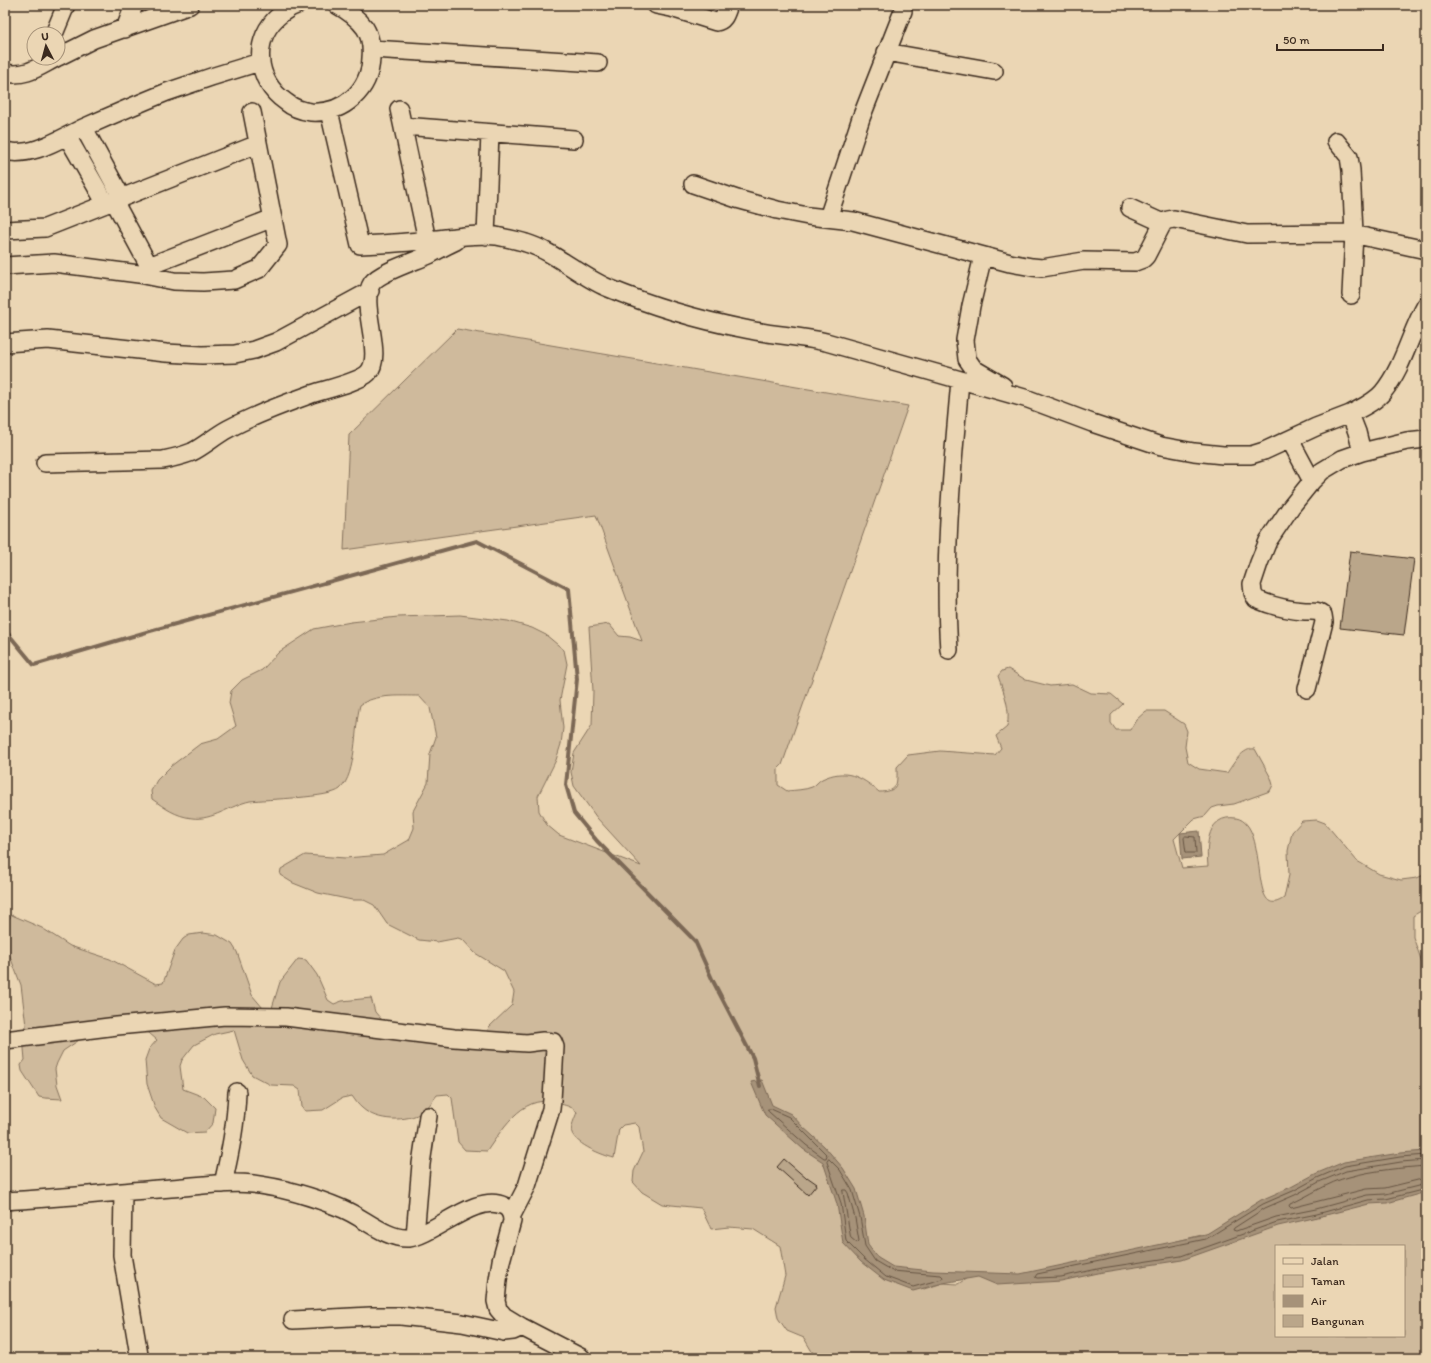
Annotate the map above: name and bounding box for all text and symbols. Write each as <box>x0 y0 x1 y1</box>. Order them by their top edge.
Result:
north arrow <box>26 26 66 66</box>
scale bar <box>1277 26 1383 52</box>
text: U <box>41 30 49 43</box>
text: 50 m <box>1283 33 1309 47</box>
legend <box>1275 1245 1405 1337</box>
text: Jalan <box>1311 1254 1339 1268</box>
text: Taman <box>1311 1274 1346 1288</box>
text: Air <box>1311 1294 1327 1308</box>
text: Bangunan <box>1311 1314 1364 1328</box>

